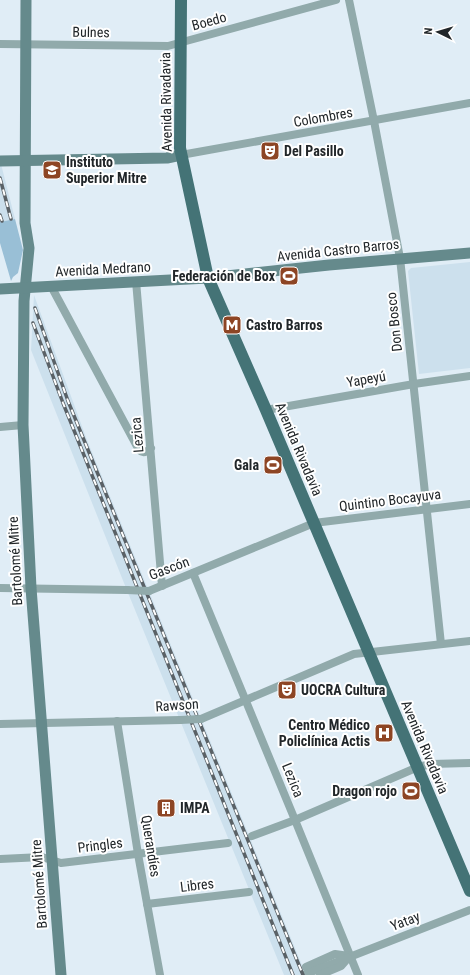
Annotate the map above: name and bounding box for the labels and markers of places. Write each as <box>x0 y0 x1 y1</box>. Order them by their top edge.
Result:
theatre icon: Del Pasillo <box>259 140 281 162</box>
place label: Del Pasillo <box>284 143 344 159</box>
place label: Instituto Superior Mitre <box>66 154 147 186</box>
school or university icon: Instituto Superior Mitre <box>41 159 63 181</box>
sports icon: Federación de Box <box>278 265 300 287</box>
place label: Federación de Box <box>172 268 276 284</box>
metro station icon: Castro Barros <box>221 314 243 336</box>
place label: Castro Barros <box>246 317 323 333</box>
sports icon: Gala <box>262 454 284 476</box>
place label: Gala <box>234 457 259 473</box>
theatre icon: UOCRA Cultura <box>276 679 298 701</box>
place label: UOCRA Cultura <box>301 682 386 698</box>
place label: Centro Médico Policlínica Actis <box>279 717 370 749</box>
hospital icon: Centro Médico Policlínica Actis <box>373 722 395 744</box>
sports icon: Dragon rojo <box>400 780 422 802</box>
place label: Dragon rojo <box>332 783 397 799</box>
building icon: IMPA <box>155 797 177 819</box>
place label: IMPA <box>180 800 210 816</box>

